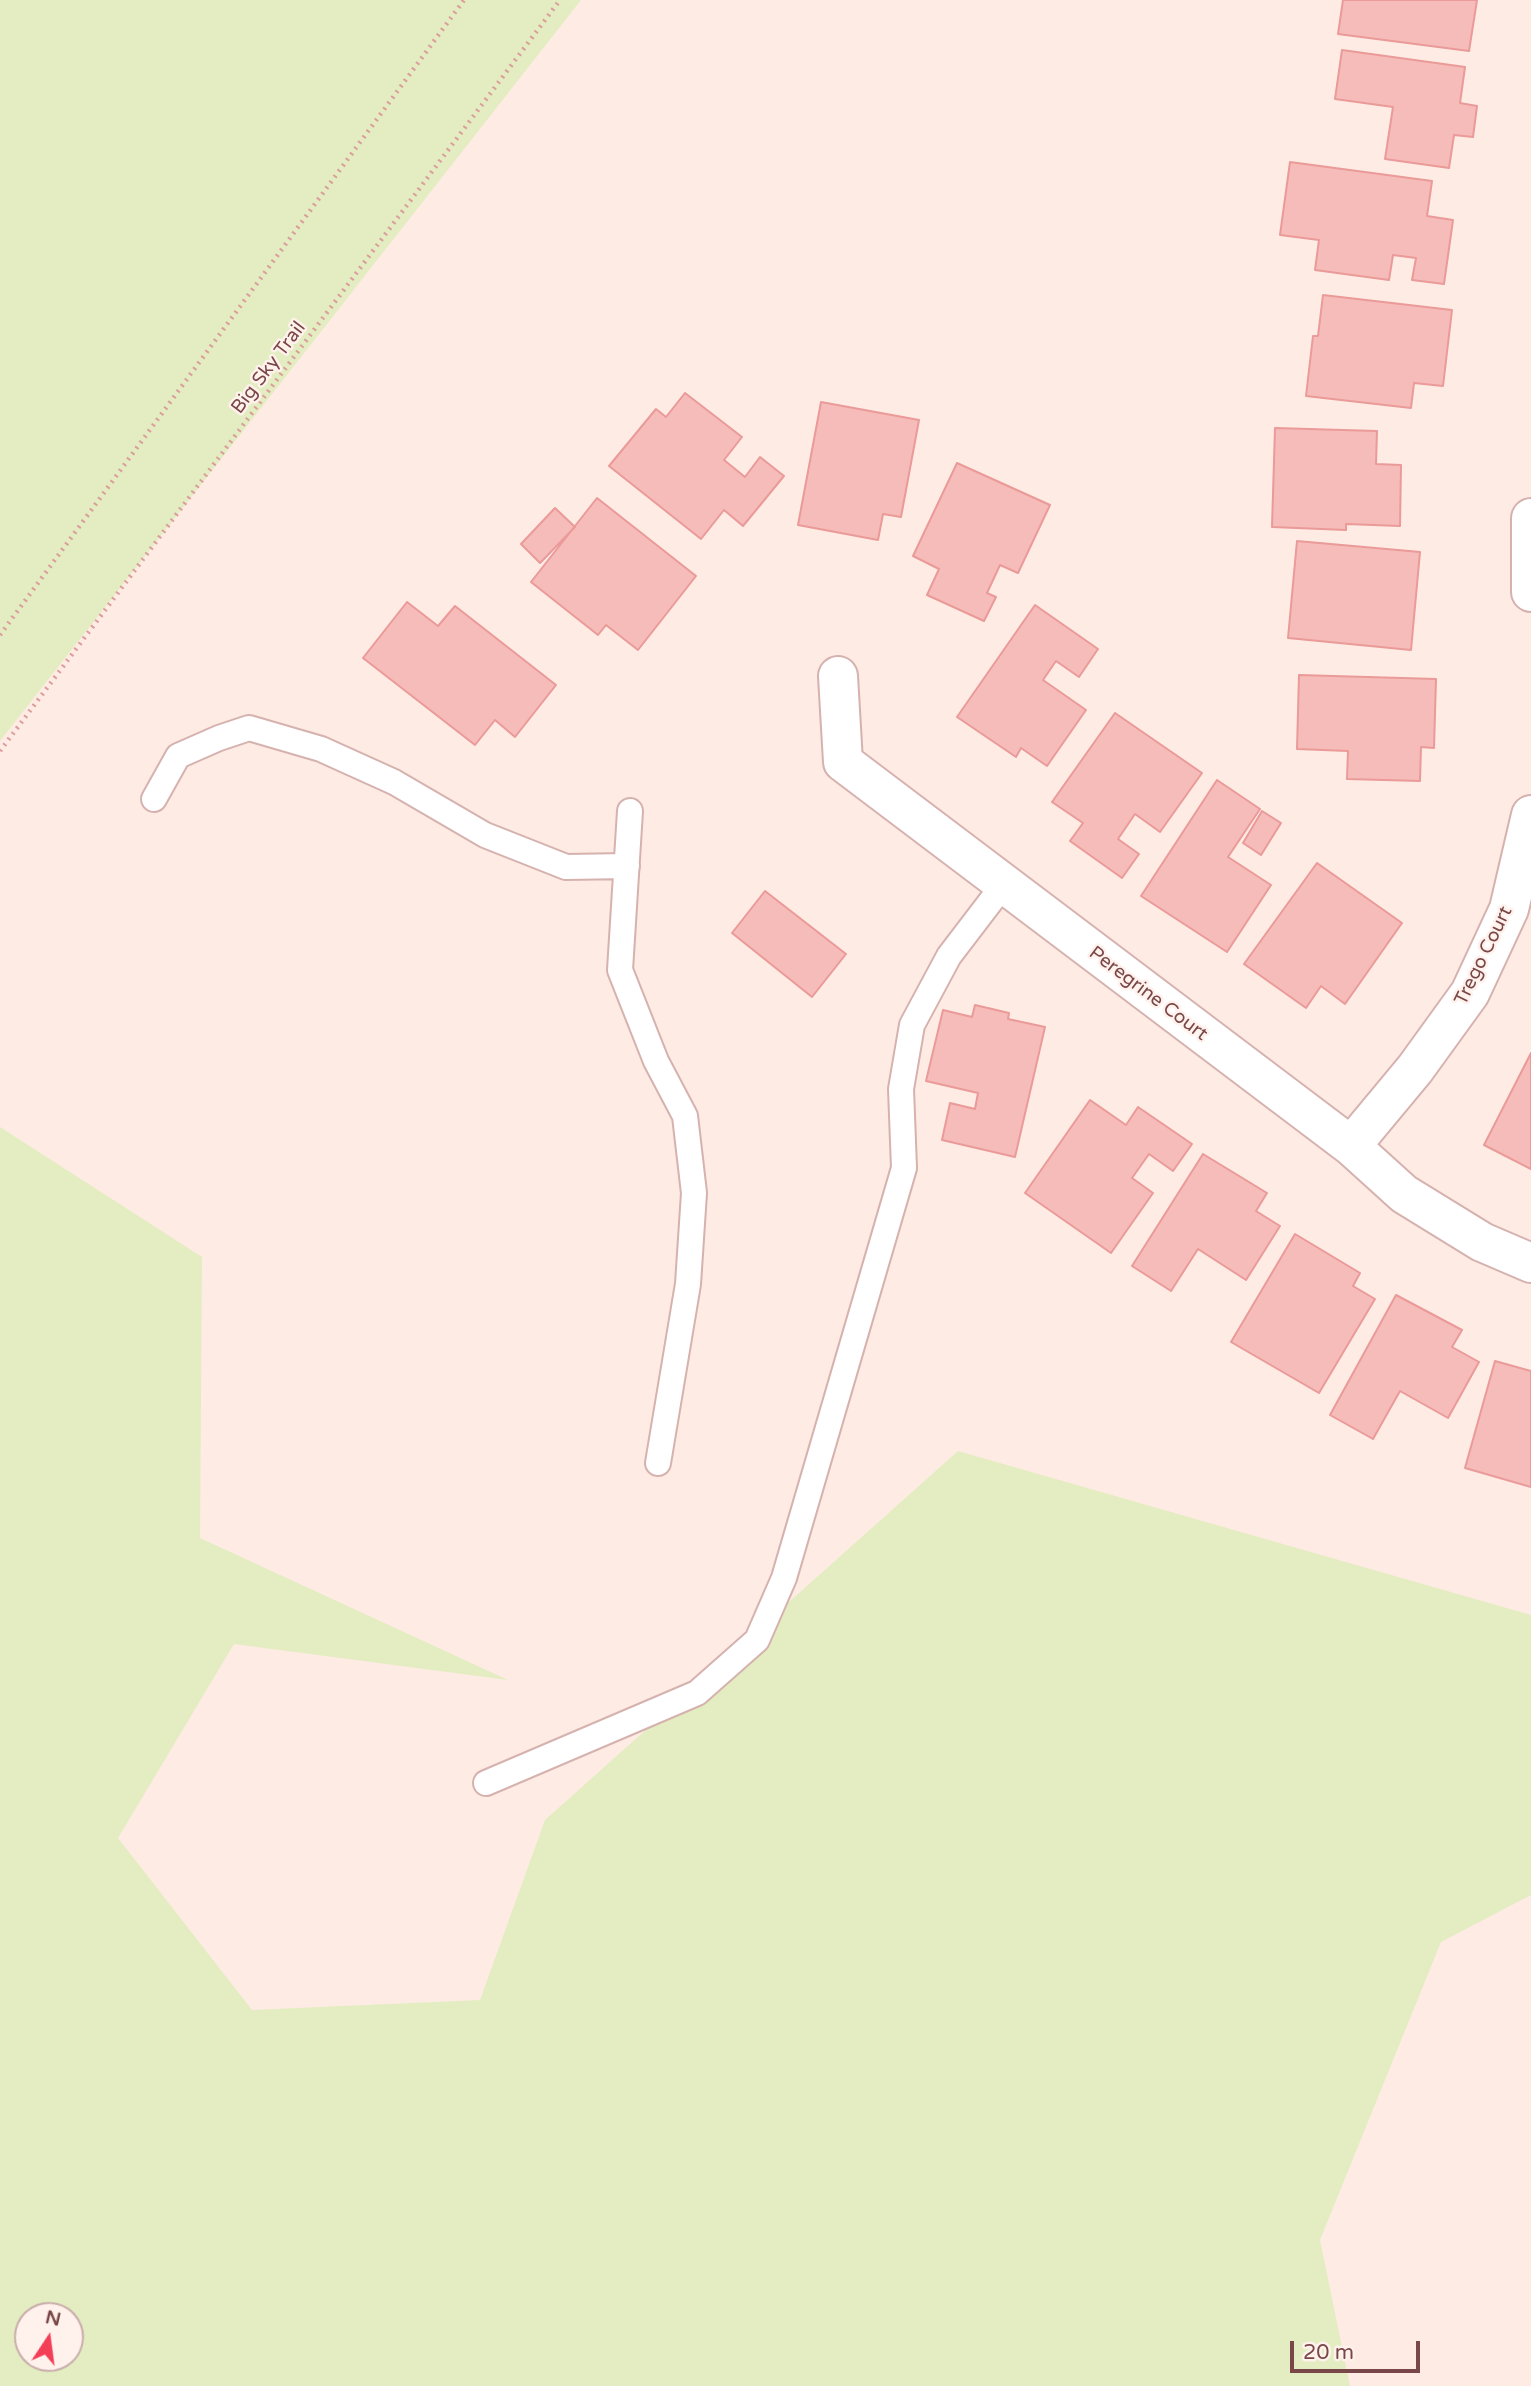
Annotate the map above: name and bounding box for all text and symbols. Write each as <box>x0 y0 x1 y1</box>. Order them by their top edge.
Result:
street label: Big Sky Trail <box>227 317 311 419</box>
street label: Trego Court <box>1450 903 1518 1009</box>
street label: Peregrine Court <box>1084 942 1212 1046</box>
north arrow <box>14 2302 84 2372</box>
text: N <box>43 2306 63 2331</box>
scale bar <box>1293 2326 1422 2370</box>
text: 20 m <box>1303 2340 1354 2365</box>

